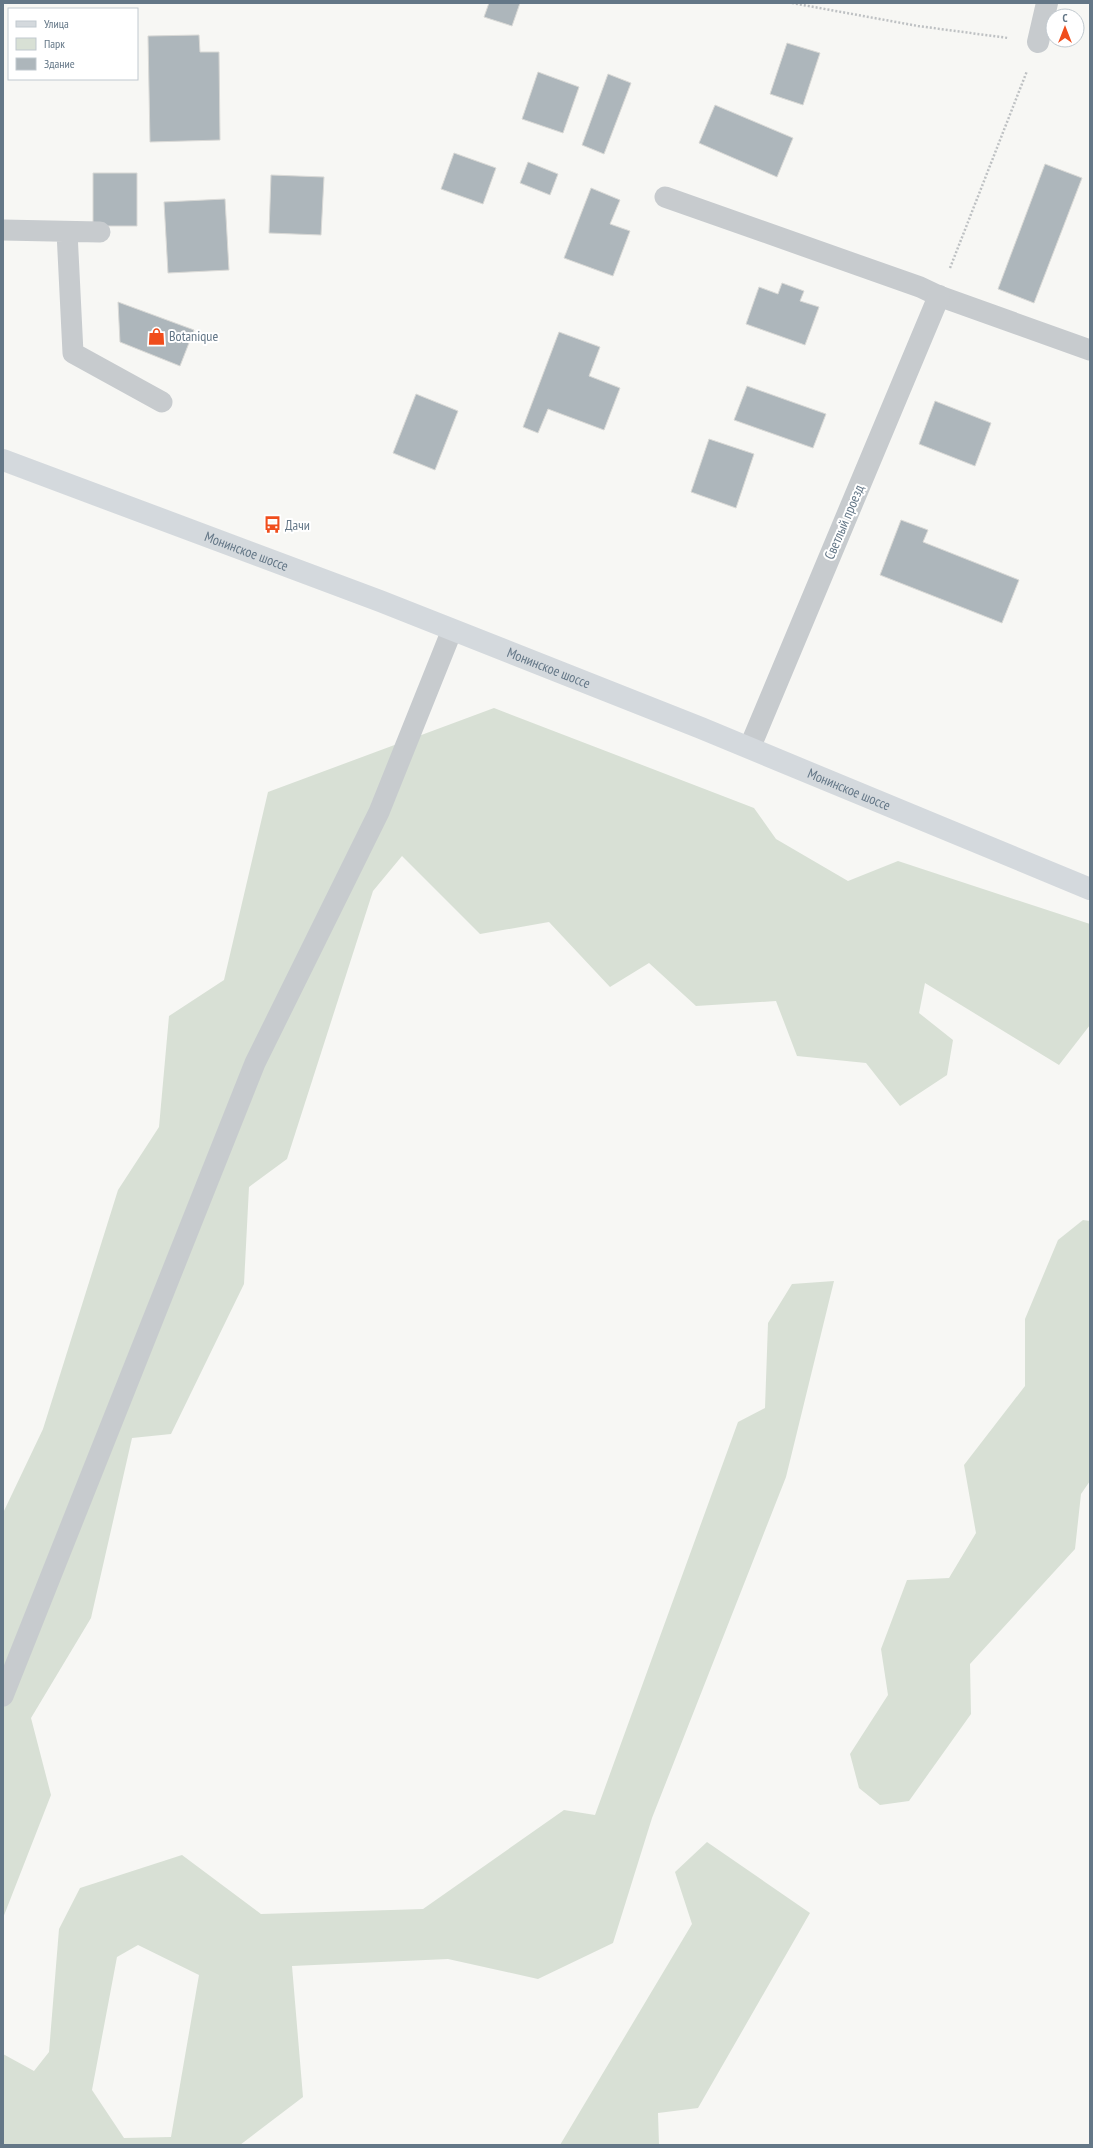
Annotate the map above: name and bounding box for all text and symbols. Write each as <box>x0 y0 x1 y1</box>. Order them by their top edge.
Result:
legend <box>8 8 138 80</box>
north arrow <box>1045 8 1085 48</box>
text: С <box>1062 11 1068 25</box>
text: Улица <box>44 16 69 31</box>
text: Парк <box>44 36 65 51</box>
text: Здание <box>44 56 75 71</box>
shop icon: Botanique <box>146 326 166 346</box>
place label: Botanique <box>169 327 218 345</box>
street label: Светлый проезд <box>820 482 868 562</box>
bus stop icon: Дачи <box>262 515 282 535</box>
place label: Дачи <box>285 516 310 534</box>
street label: Монинское шоссе <box>202 527 291 575</box>
street label: Монинское шоссе <box>504 643 593 692</box>
street label: Монинское шоссе <box>805 764 893 815</box>

